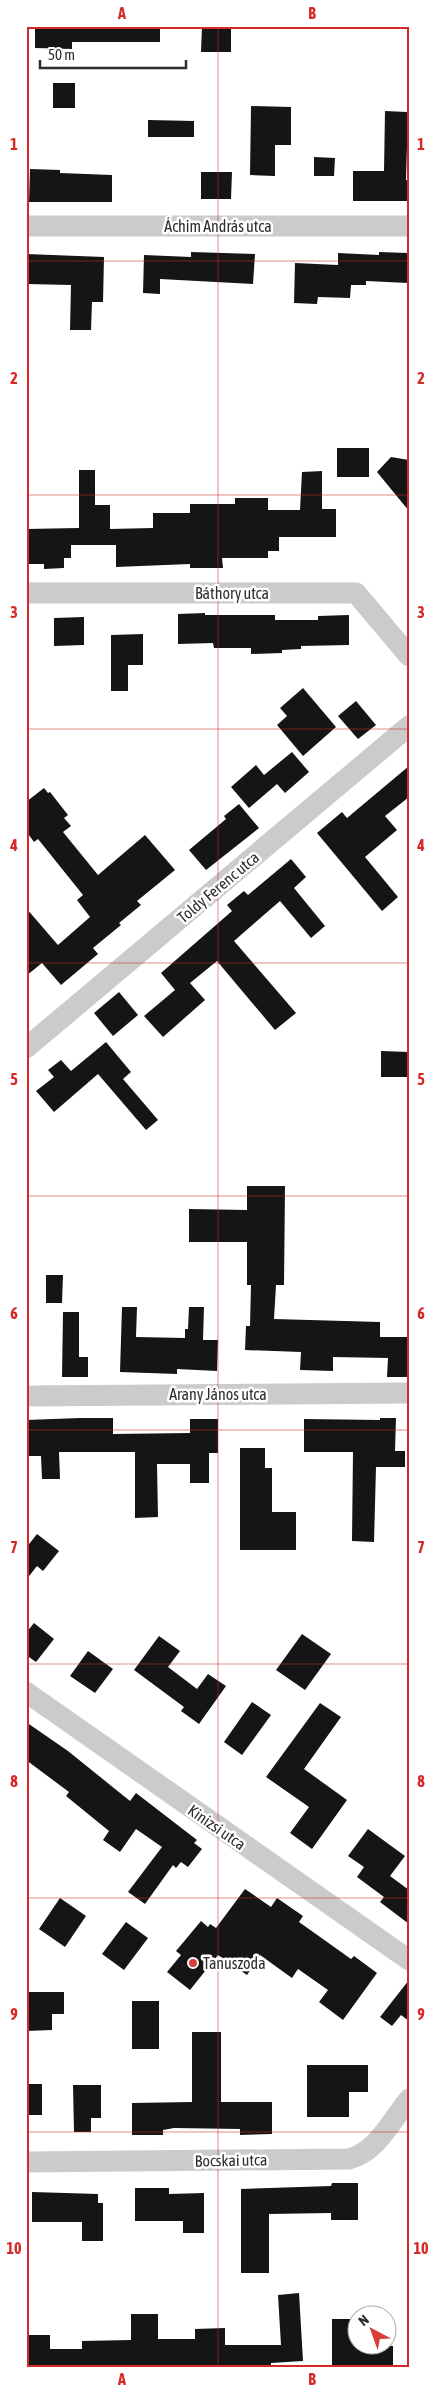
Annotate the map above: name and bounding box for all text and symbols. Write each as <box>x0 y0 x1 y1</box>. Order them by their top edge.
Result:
text: A <box>117 4 126 22</box>
text: B <box>308 4 316 22</box>
scale bar <box>40 38 186 70</box>
text: 50 m <box>48 46 75 63</box>
text: 1 <box>10 135 18 153</box>
text: 1 <box>417 135 425 153</box>
street label: Áchim András utca <box>164 217 272 235</box>
text: 2 <box>10 369 18 387</box>
text: 2 <box>417 369 425 387</box>
street label: Báthory utca <box>195 584 269 603</box>
text: 3 <box>10 603 18 621</box>
text: 3 <box>417 603 425 621</box>
text: 4 <box>9 836 18 854</box>
text: 4 <box>416 836 425 854</box>
street label: Toldy Ferenc utca <box>174 848 263 927</box>
text: 5 <box>10 1070 18 1088</box>
text: 5 <box>417 1070 425 1088</box>
text: 6 <box>10 1304 18 1322</box>
text: 6 <box>417 1304 425 1322</box>
street label: Arany János utca <box>169 1385 267 1404</box>
text: 7 <box>10 1538 18 1556</box>
text: 7 <box>417 1538 425 1556</box>
text: 8 <box>10 1772 18 1790</box>
text: 8 <box>417 1772 425 1790</box>
street label: Kinizsi utca <box>185 1801 249 1853</box>
place label: Tanuszoda <box>203 1954 266 1972</box>
marker: Tanuszoda <box>187 1957 199 1969</box>
text: 9 <box>10 2005 18 2023</box>
text: 9 <box>417 2005 425 2023</box>
street label: Bocskai utca <box>195 2150 267 2170</box>
text: 10 <box>6 2239 22 2257</box>
text: 10 <box>413 2239 429 2257</box>
north arrow <box>348 2306 398 2356</box>
text: N <box>355 2311 372 2329</box>
text: A <box>117 2370 126 2388</box>
text: B <box>308 2370 316 2388</box>

